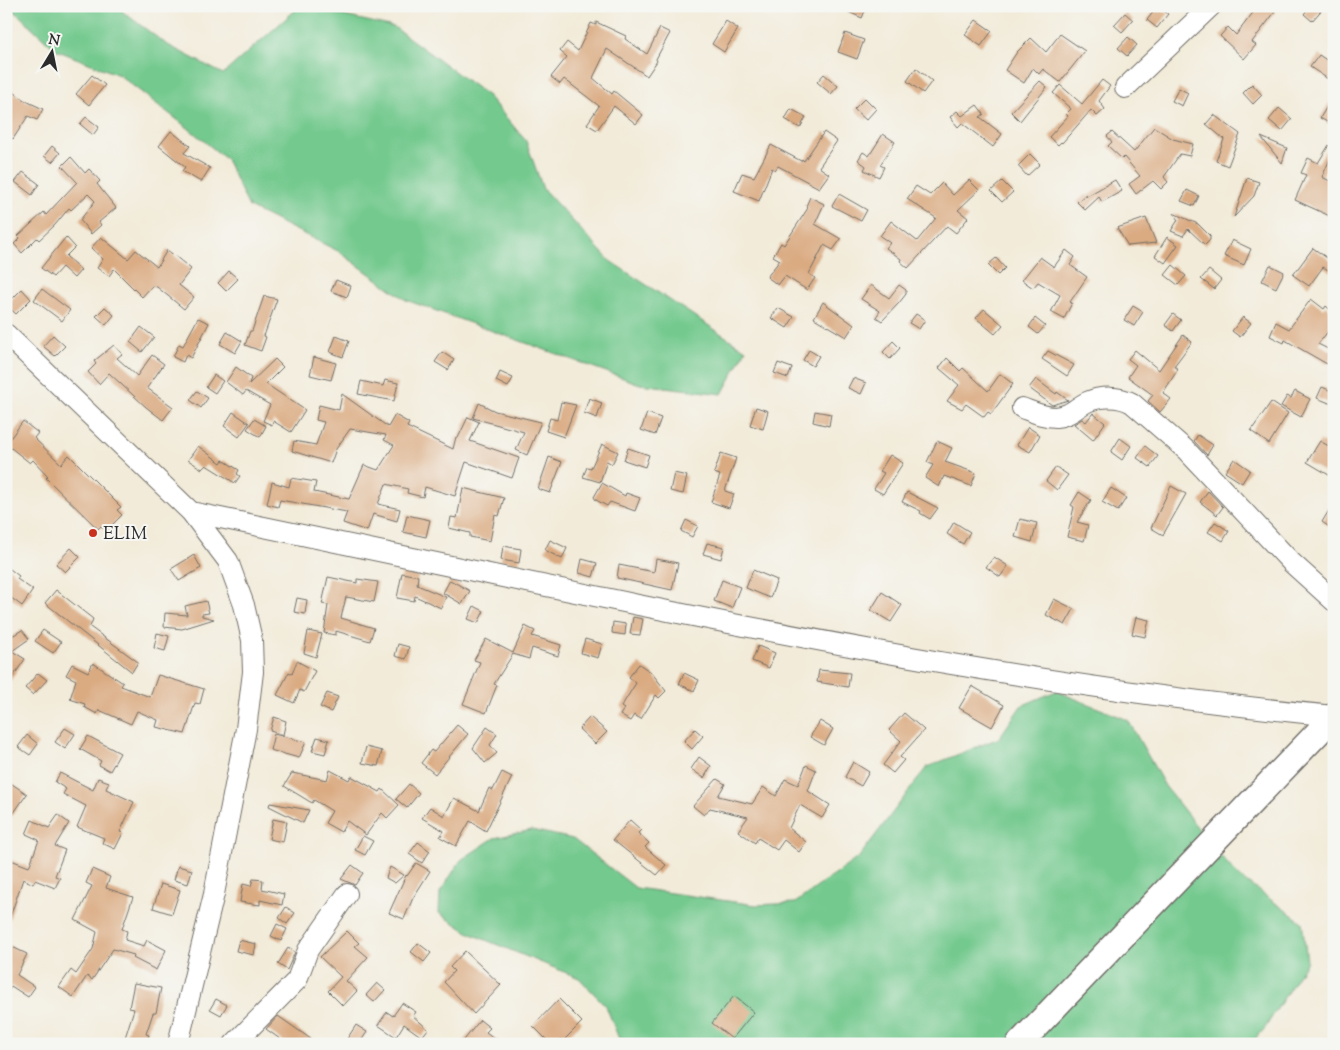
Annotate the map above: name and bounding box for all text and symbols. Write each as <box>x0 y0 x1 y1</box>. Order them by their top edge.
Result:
north arrow <box>28 28 78 78</box>
text: N <box>47 30 61 52</box>
place label: ELIM <box>103 522 148 548</box>
marker: ELIM <box>87 527 99 539</box>

